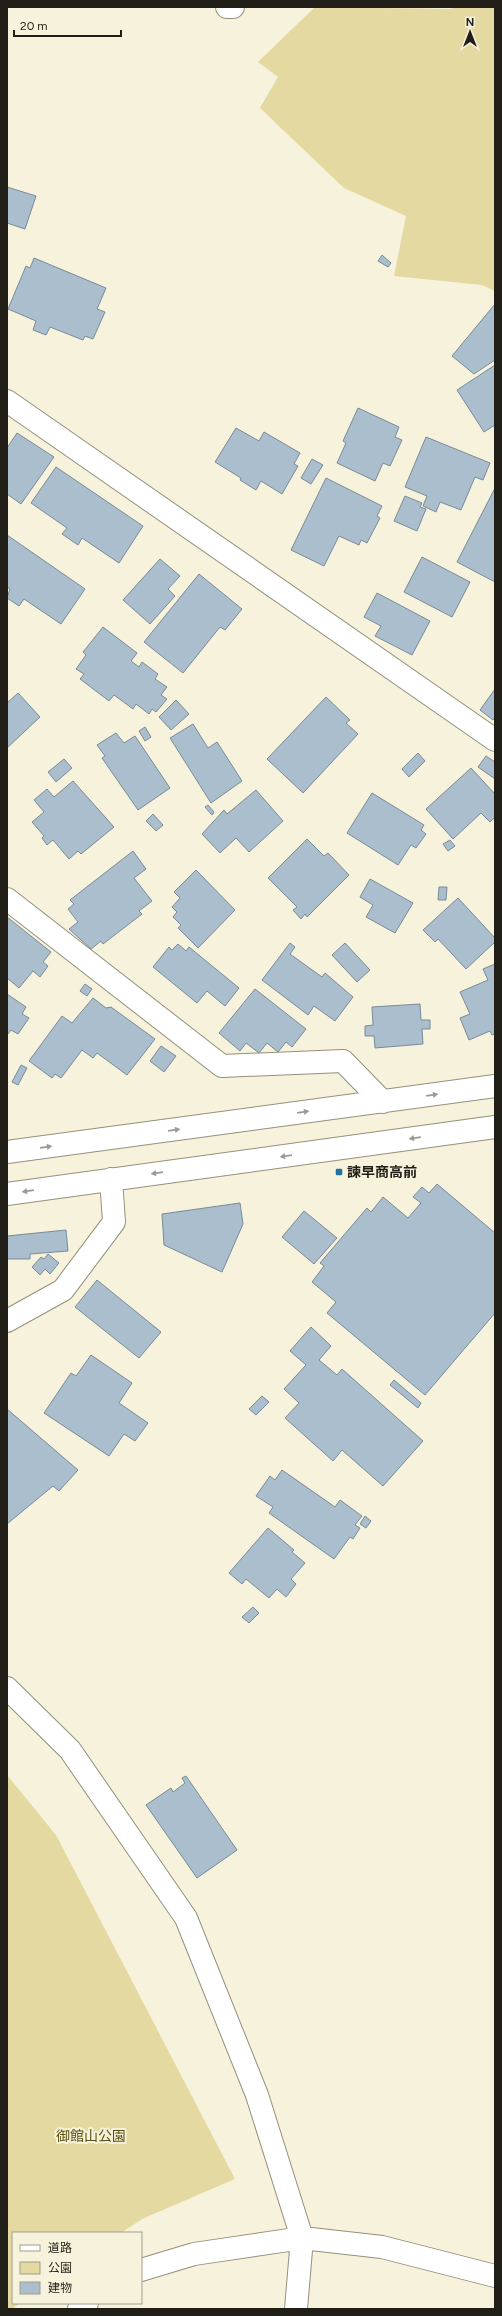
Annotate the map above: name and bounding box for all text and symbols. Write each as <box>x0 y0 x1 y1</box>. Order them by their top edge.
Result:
scale bar <box>14 12 121 38</box>
north arrow <box>450 12 490 52</box>
text: N <box>466 16 474 29</box>
text: 20 m <box>20 19 48 33</box>
one-way arrow <box>426 1092 438 1098</box>
one-way arrow <box>297 1109 309 1115</box>
one-way arrow <box>168 1127 181 1133</box>
one-way arrow <box>409 1135 421 1141</box>
one-way arrow <box>40 1144 52 1150</box>
one-way arrow <box>280 1153 292 1159</box>
place label: 諫早商高前 <box>347 1164 417 1181</box>
marker: 諫早商高前 <box>334 1167 344 1177</box>
one-way arrow <box>151 1170 163 1176</box>
one-way arrow <box>22 1188 34 1194</box>
park label: 御館山公園 <box>56 2128 126 2145</box>
legend <box>12 2232 142 2304</box>
text: 道路 <box>48 2241 72 2255</box>
text: 公園 <box>48 2261 72 2275</box>
text: 建物 <box>48 2281 72 2295</box>

